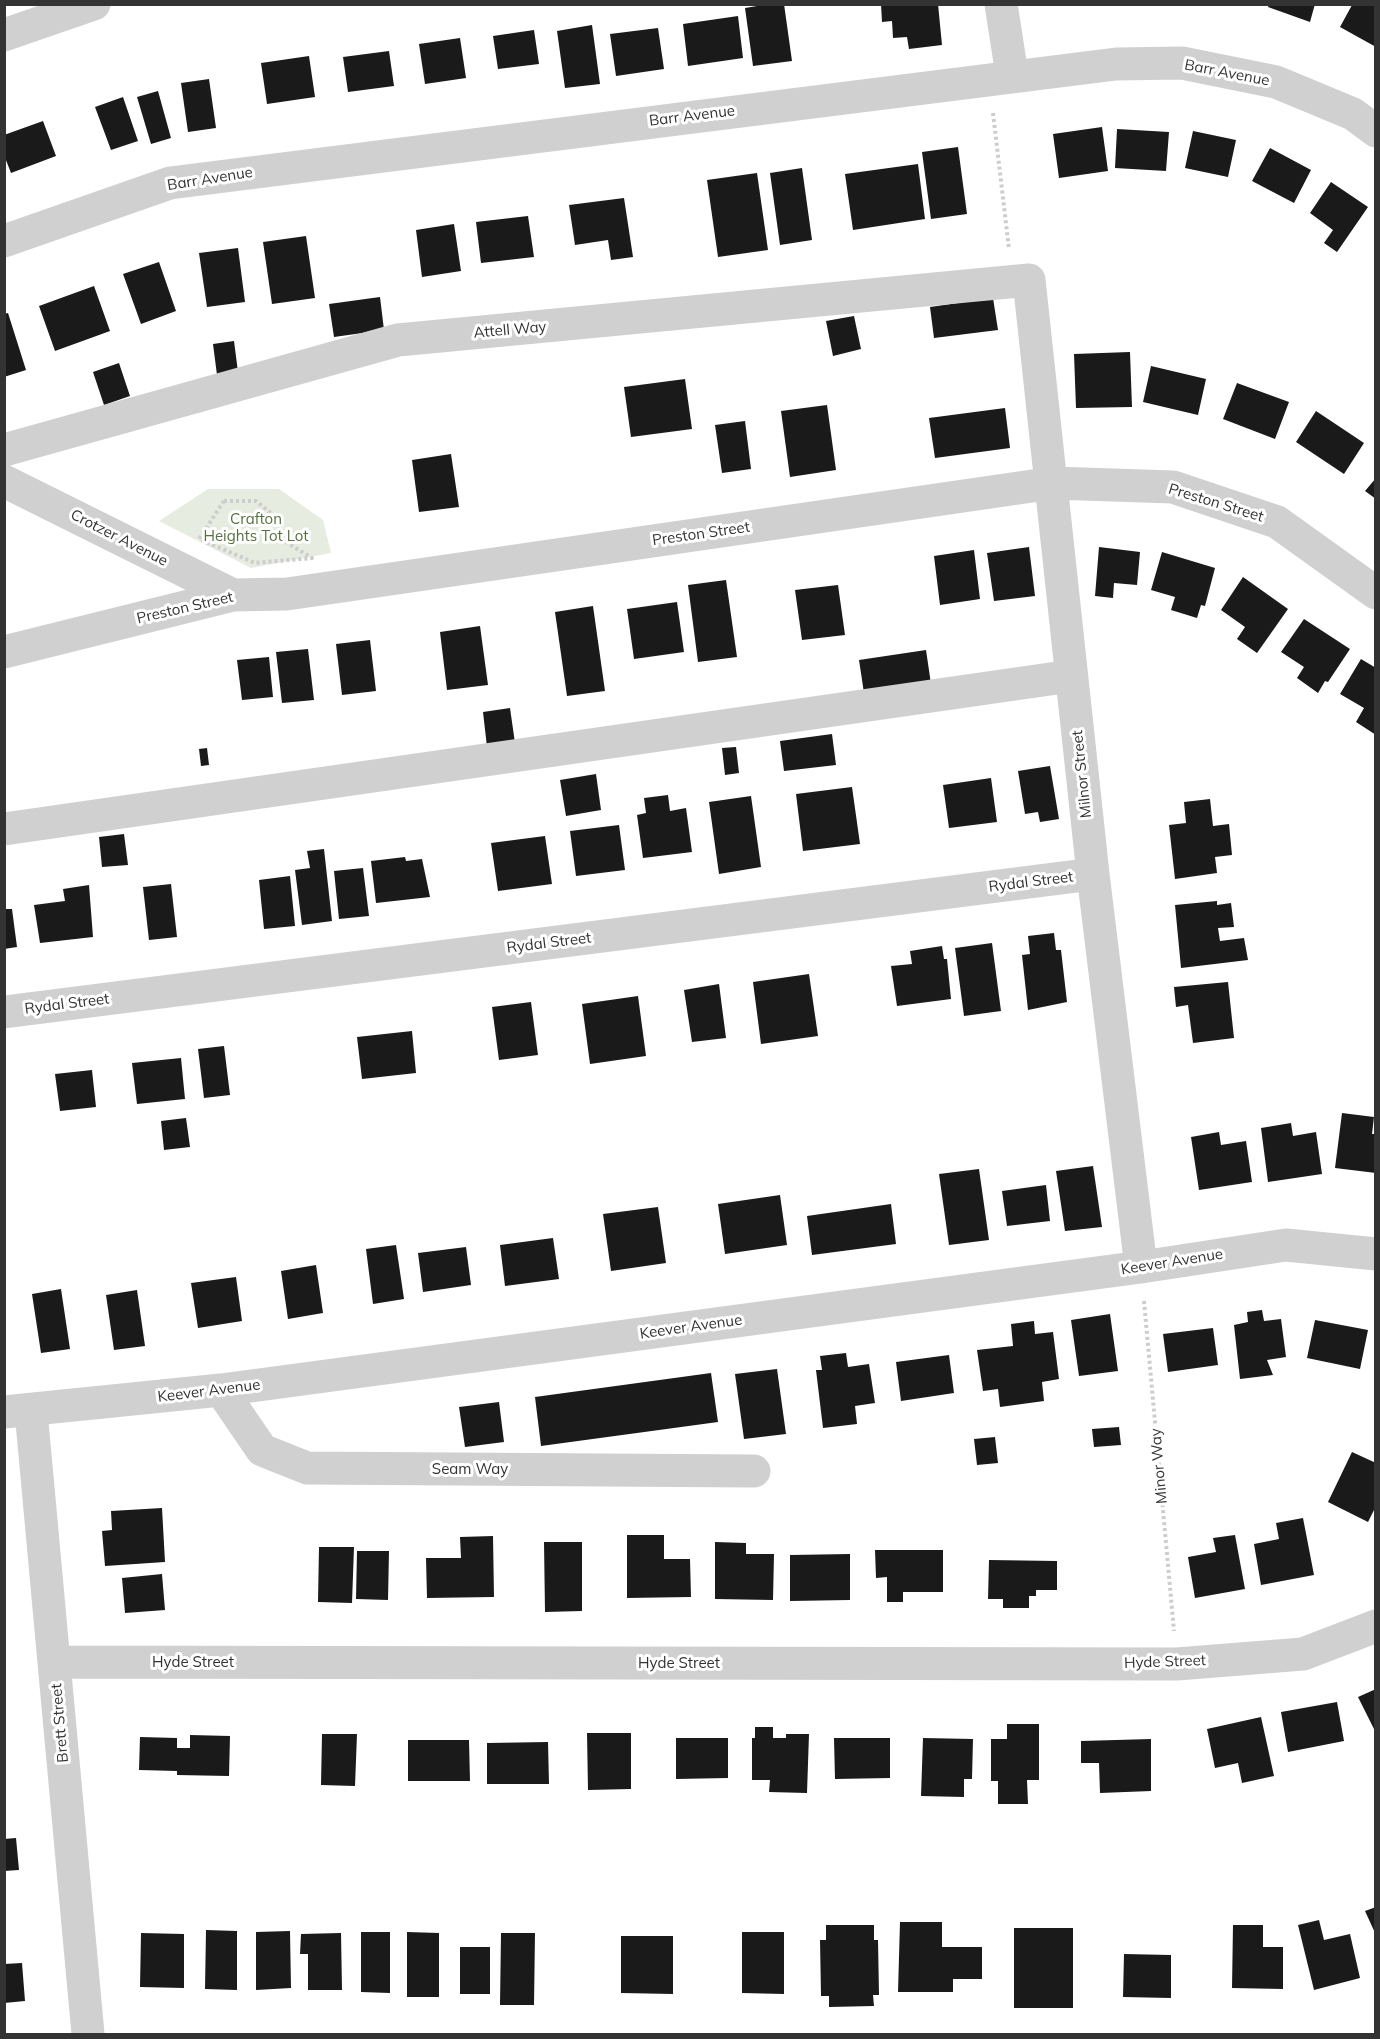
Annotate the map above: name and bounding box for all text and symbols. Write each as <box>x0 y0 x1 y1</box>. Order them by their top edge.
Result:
street label: Barr Avenue <box>1183 56 1271 90</box>
street label: Barr Avenue <box>648 102 736 130</box>
street label: Barr Avenue <box>166 163 254 195</box>
street label: Attell Way <box>473 318 547 342</box>
street label: Preston Street <box>1166 480 1266 526</box>
street label: Crotzer Avenue <box>67 506 171 570</box>
park label: Crafton Heights Tot Lot <box>203 510 309 545</box>
street label: Preston Street <box>651 518 751 550</box>
street label: Preston Street <box>135 588 235 628</box>
street label: Milnor Street <box>1068 729 1096 819</box>
street label: Rydal Street <box>988 868 1074 896</box>
street label: Rydal Street <box>506 929 592 957</box>
street label: Rydal Street <box>24 990 110 1018</box>
street label: Keever Avenue <box>1120 1245 1224 1279</box>
street label: Keever Avenue <box>639 1311 743 1343</box>
street label: Keever Avenue <box>157 1376 261 1406</box>
street label: Minor Way <box>1147 1427 1171 1505</box>
street label: Seam Way <box>432 1460 508 1478</box>
street label: Hyde Street <box>1124 1652 1206 1672</box>
street label: Hyde Street <box>152 1653 234 1671</box>
street label: Hyde Street <box>638 1654 720 1672</box>
street label: Brett Street <box>48 1683 72 1763</box>

